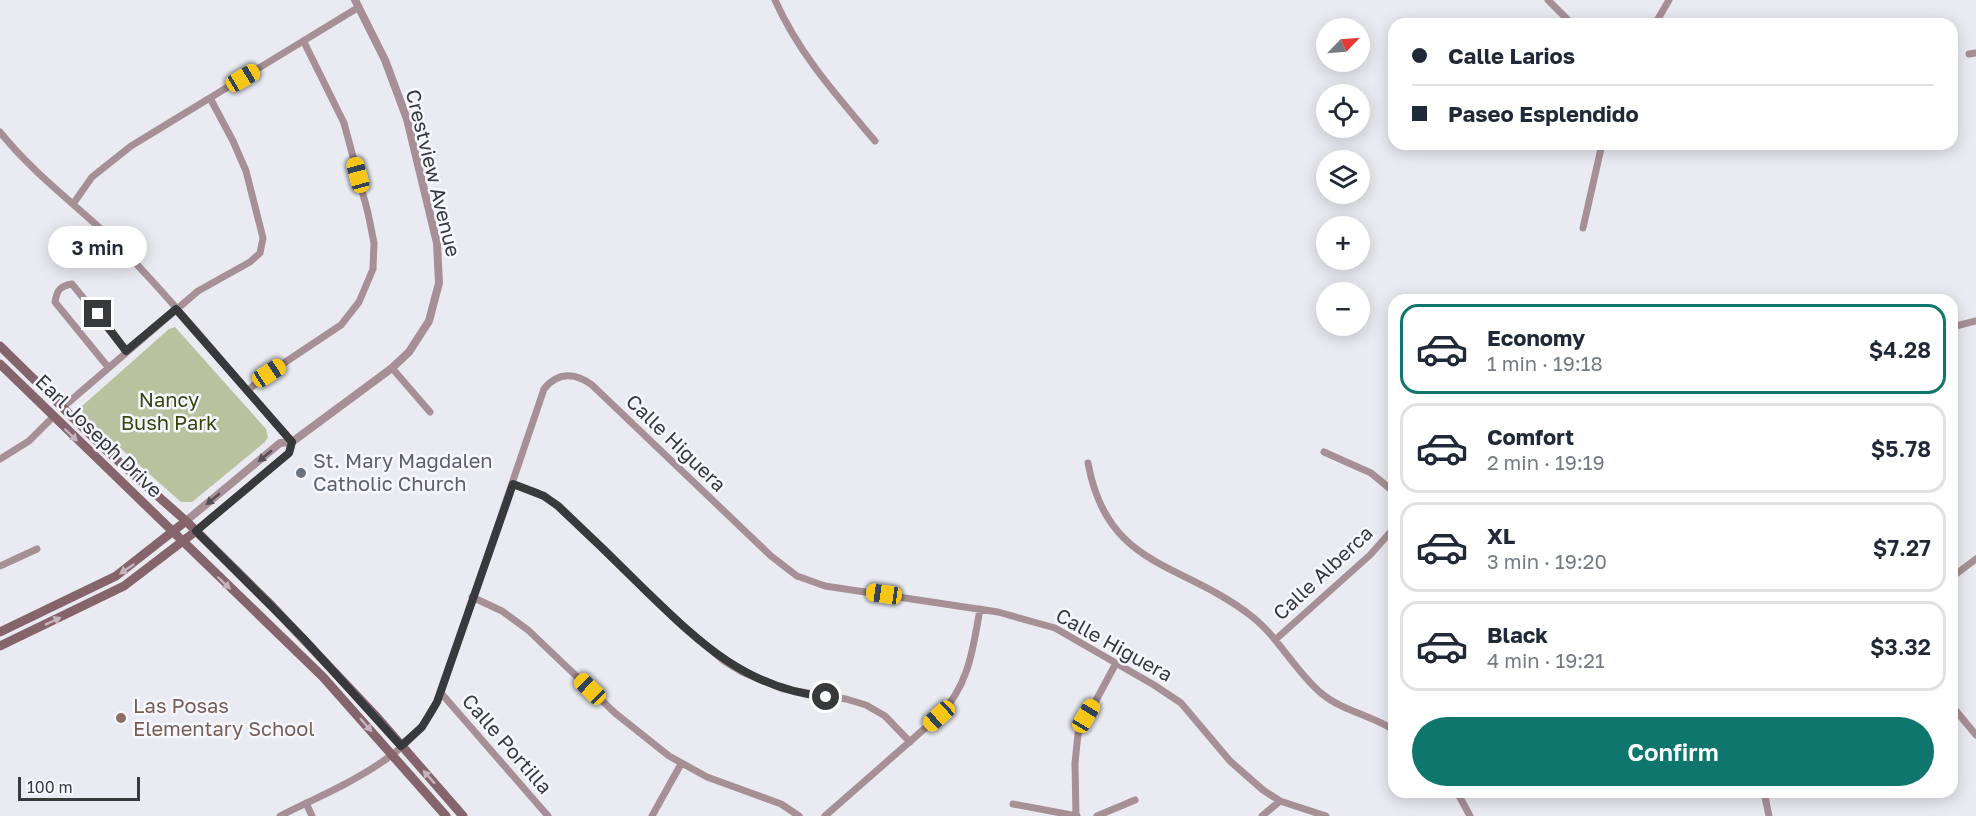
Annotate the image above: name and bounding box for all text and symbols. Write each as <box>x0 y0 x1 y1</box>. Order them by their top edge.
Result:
north arrow <box>1316 18 1370 72</box>
map controls <box>1316 18 1370 336</box>
text: Calle Larios <box>1448 42 1575 69</box>
car <box>223 61 263 95</box>
button: locate <box>1316 84 1370 138</box>
street label: Crestview Avenue <box>402 87 466 259</box>
text: Paseo Esplendido <box>1448 100 1639 127</box>
button: layers <box>1316 150 1370 204</box>
car <box>345 155 371 195</box>
button: + <box>1316 216 1370 270</box>
callout: 3 min <box>48 227 148 269</box>
text: 3 min <box>71 235 124 259</box>
button: − <box>1316 282 1370 336</box>
route end <box>84 300 111 327</box>
icon: car <box>1415 322 1469 376</box>
text: Economy <box>1487 324 1585 351</box>
text: $4.28 <box>1869 336 1931 363</box>
text: 1 min · 19:18 <box>1487 351 1603 375</box>
car <box>249 356 289 390</box>
street label: Earl Joseph Drive <box>31 369 168 502</box>
park label: Nancy Bush Park <box>121 387 217 434</box>
street label: Calle Higuera <box>622 389 732 496</box>
icon: car <box>1415 421 1469 475</box>
text: Comfort <box>1487 423 1574 450</box>
one-way arrow <box>64 427 78 441</box>
text: $5.78 <box>1871 435 1931 462</box>
place label: St. Mary Magdalen Catholic Church <box>313 448 493 495</box>
one-way arrow <box>257 449 273 462</box>
text: 2 min · 19:19 <box>1487 450 1605 474</box>
marker: St. Mary Magdalen Catholic Church <box>294 466 308 480</box>
one-way arrow <box>206 492 221 504</box>
street label: Calle Alberca <box>1268 520 1377 624</box>
icon: car <box>1415 520 1469 574</box>
text: XL <box>1487 522 1515 549</box>
text: $7.27 <box>1873 534 1931 561</box>
text: 3 min · 19:20 <box>1487 549 1607 573</box>
one-way arrow <box>119 563 135 574</box>
one-way arrow <box>217 576 232 590</box>
car <box>865 583 903 605</box>
street label: Calle Higuera <box>1052 602 1177 686</box>
one-way arrow <box>44 617 61 626</box>
icon: car <box>1415 619 1469 673</box>
text: Black <box>1487 621 1548 648</box>
text: $3.32 <box>1870 633 1931 660</box>
text: 4 min · 19:21 <box>1487 648 1605 672</box>
car <box>571 670 609 708</box>
route start <box>812 683 839 710</box>
street label: Calle Portilla <box>458 688 558 798</box>
place label: Las Posas Elementary School <box>133 693 315 740</box>
car <box>1069 696 1103 736</box>
car <box>920 697 958 735</box>
marker: Las Posas Elementary School <box>114 711 128 725</box>
one-way arrow <box>359 717 372 732</box>
button: Confirm <box>1412 717 1934 786</box>
one-way arrow <box>423 770 436 785</box>
scale bar <box>18 774 140 802</box>
text: 100 m <box>27 777 73 797</box>

